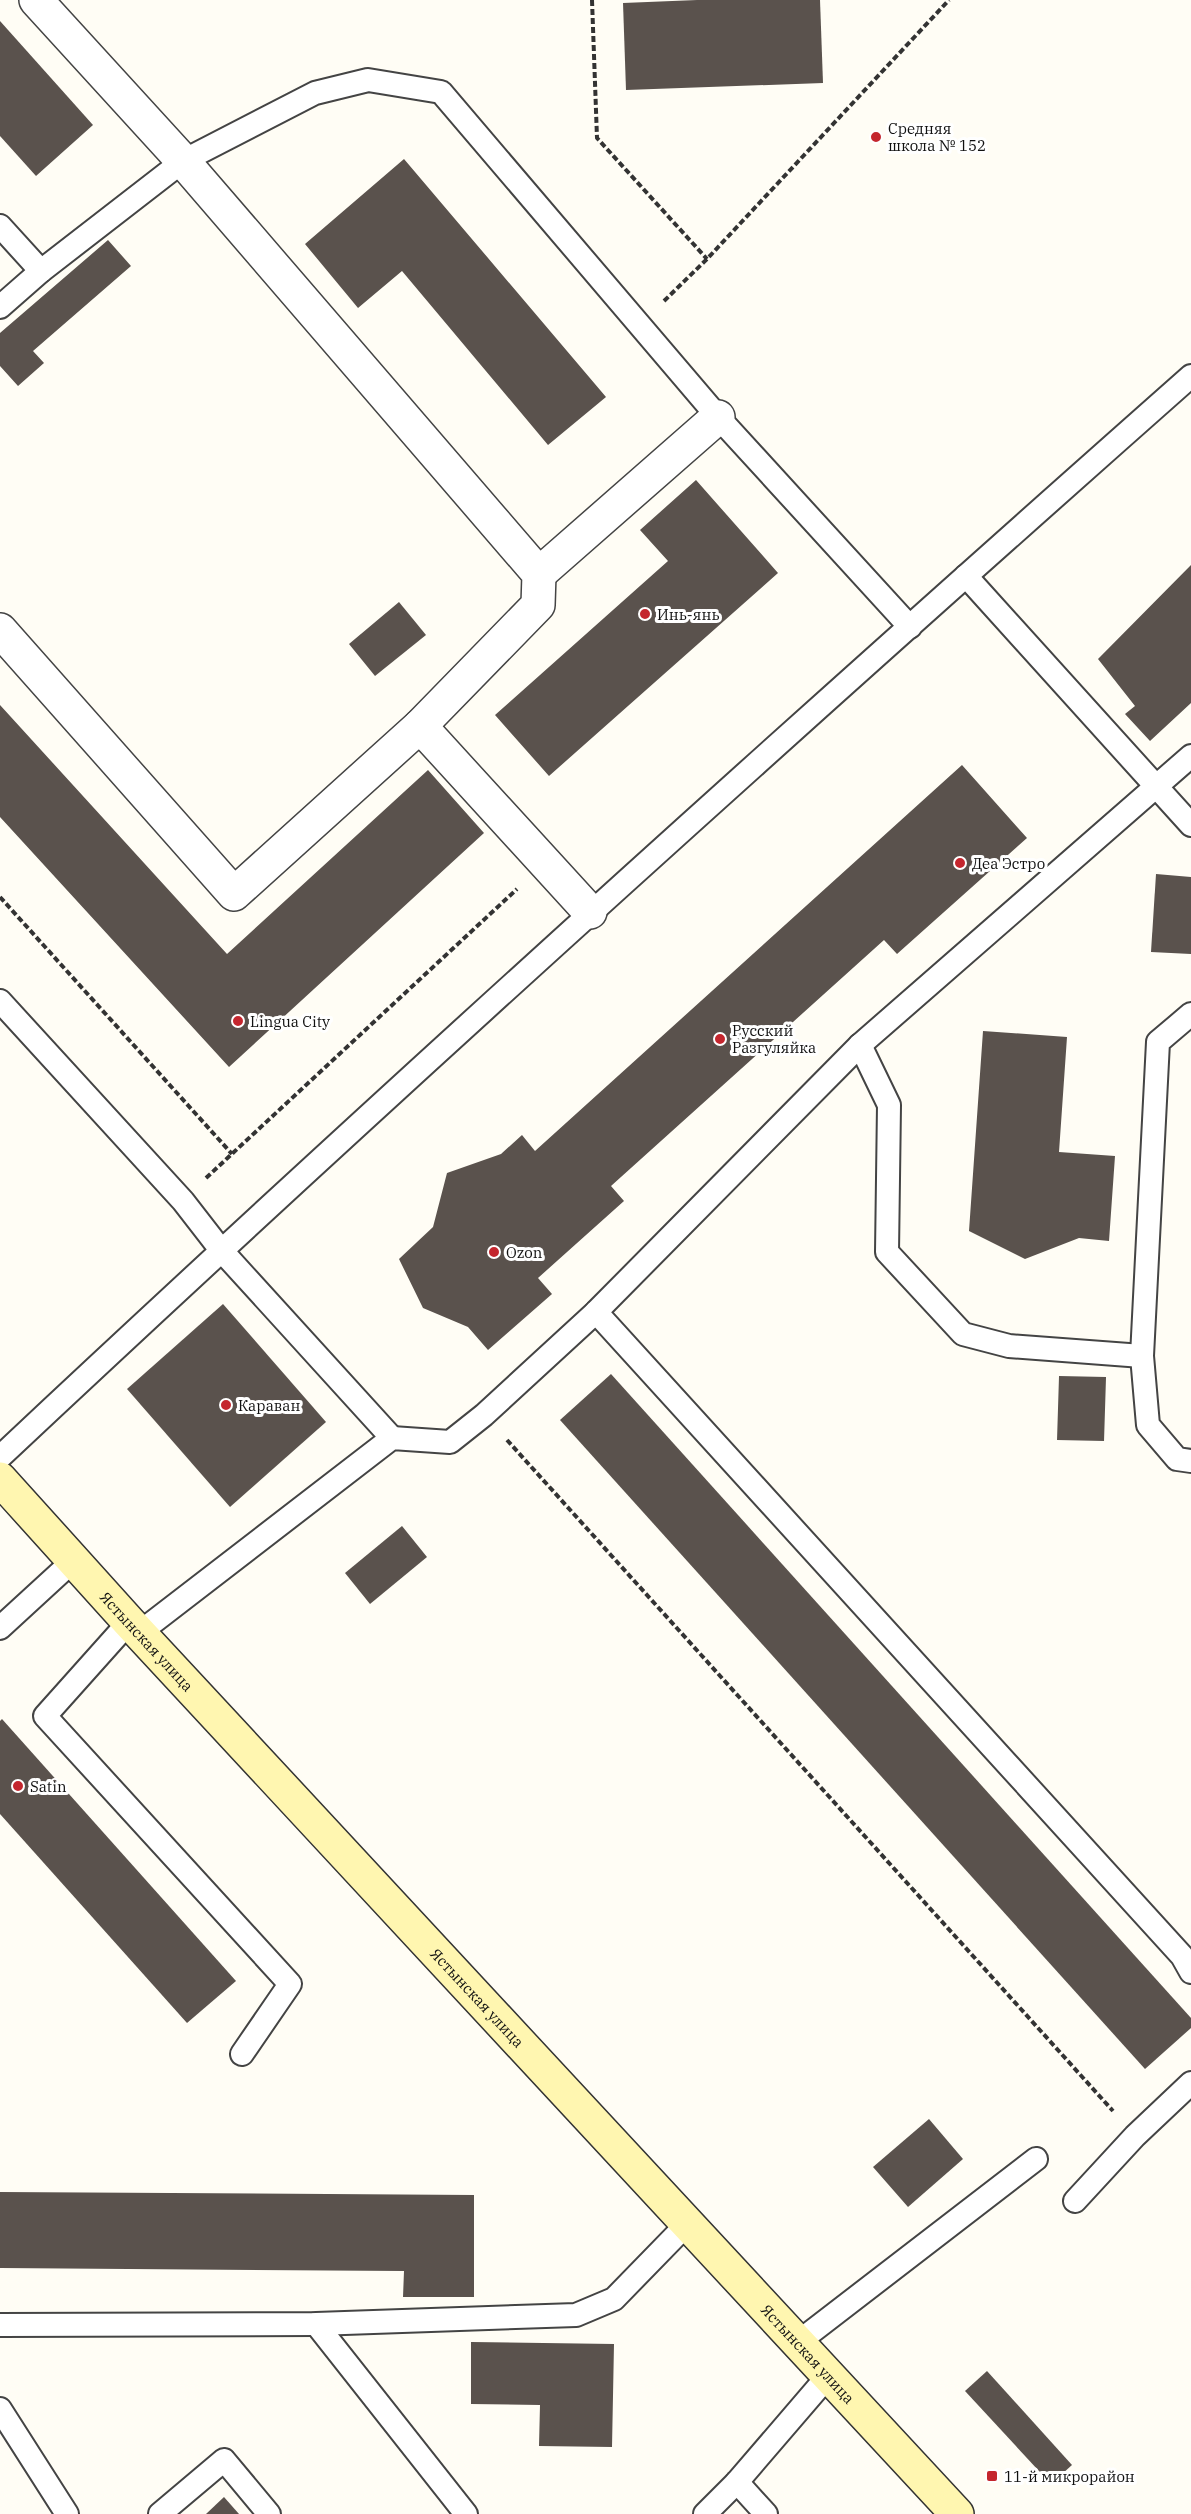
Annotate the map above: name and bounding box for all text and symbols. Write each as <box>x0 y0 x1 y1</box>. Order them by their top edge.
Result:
place label: Средняя школа № 152 <box>888 119 986 155</box>
marker: Средняя школа № 152 <box>869 130 883 144</box>
place label: Инь-янь <box>657 605 720 624</box>
marker: Инь-янь <box>638 607 652 621</box>
place label: Деа Эстро <box>972 854 1045 873</box>
marker: Деа Эстро <box>953 856 967 870</box>
place label: Lingua City <box>250 1012 330 1031</box>
marker: Lingua City <box>231 1014 245 1028</box>
place label: Русский Разгуляйка <box>732 1021 816 1057</box>
marker: Русский Разгуляйка <box>713 1032 727 1046</box>
place label: Ozon <box>506 1243 543 1262</box>
marker: Ozon <box>487 1245 501 1259</box>
place label: Караван <box>238 1396 300 1415</box>
marker: Караван <box>219 1398 233 1412</box>
street label: Ястынская улица <box>96 1587 198 1695</box>
place label: Satin <box>30 1777 67 1796</box>
marker: Satin <box>11 1779 25 1793</box>
street label: Ястынская улица <box>427 1944 528 2051</box>
street label: Ястынская улица <box>757 2300 859 2407</box>
place label: 11-й микрорайон <box>1004 2467 1135 2486</box>
marker: 11-й микрорайон <box>985 2469 999 2483</box>

